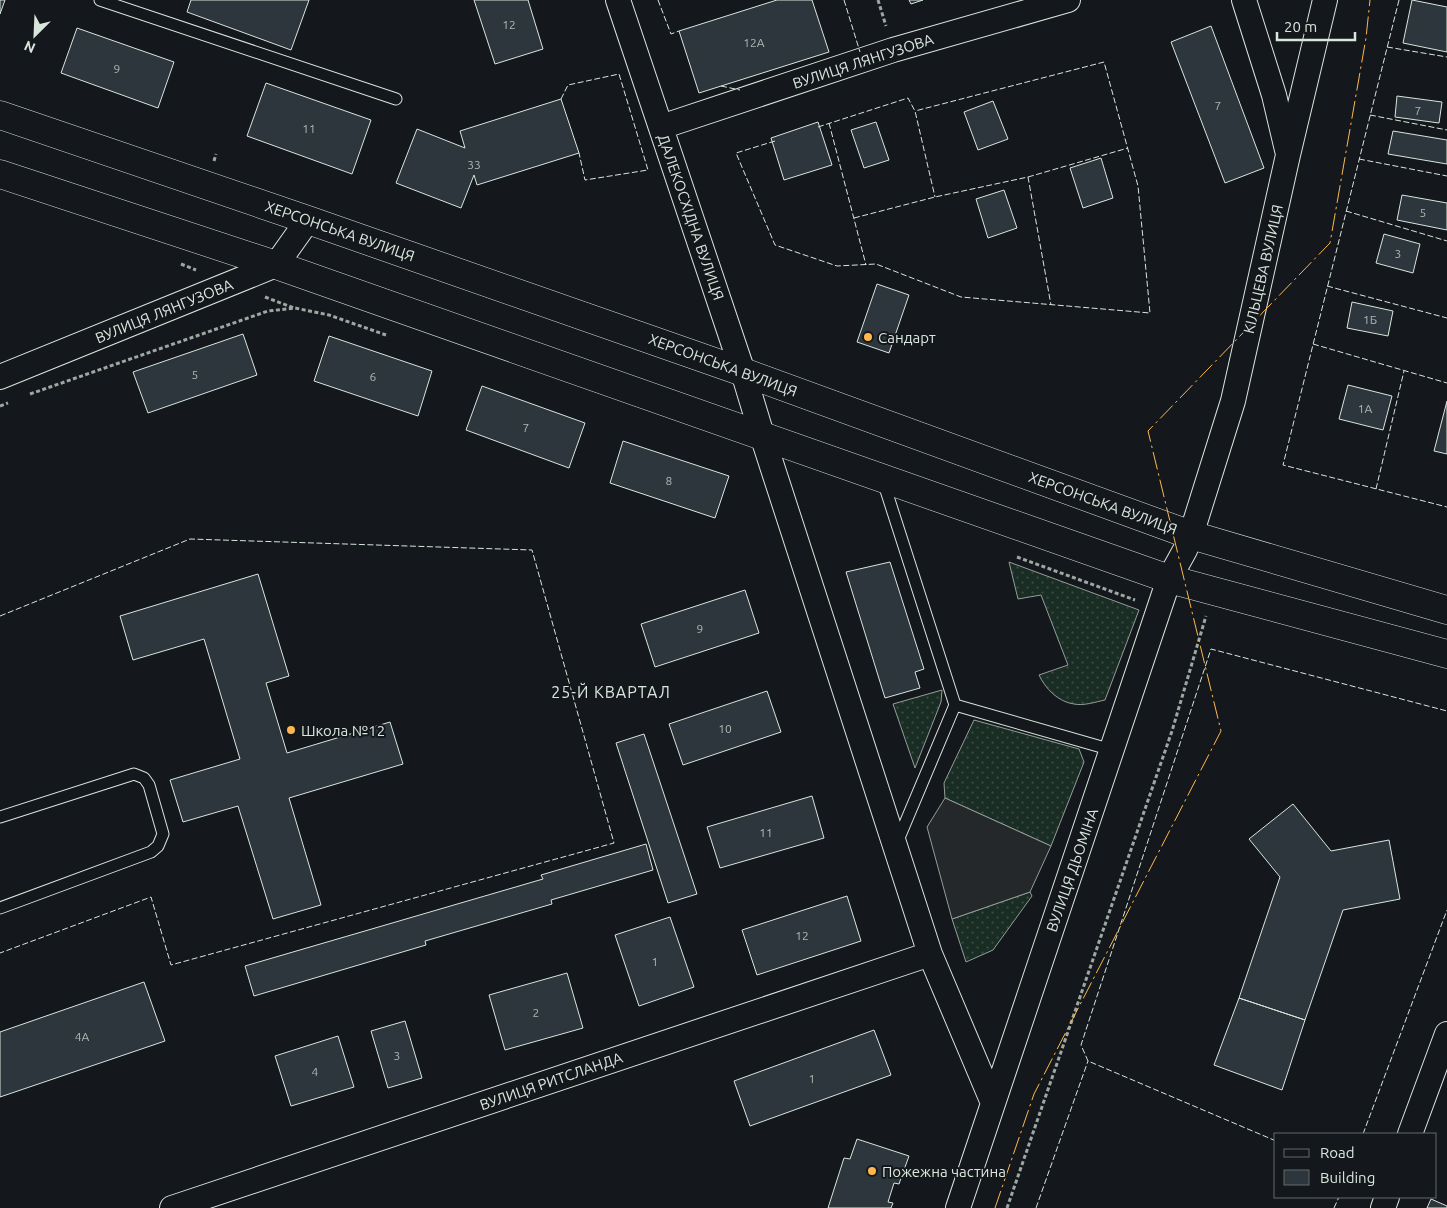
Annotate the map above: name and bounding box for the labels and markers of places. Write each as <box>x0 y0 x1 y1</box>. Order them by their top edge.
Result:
place label: Сандарт <box>878 329 936 346</box>
marker: Сандарт <box>862 331 874 343</box>
place label: Школа №12 <box>301 722 385 739</box>
marker: Школа №12 <box>285 724 297 736</box>
place label: Пожежна частина <box>882 1163 1006 1180</box>
marker: Пожежна частина <box>866 1165 878 1177</box>

